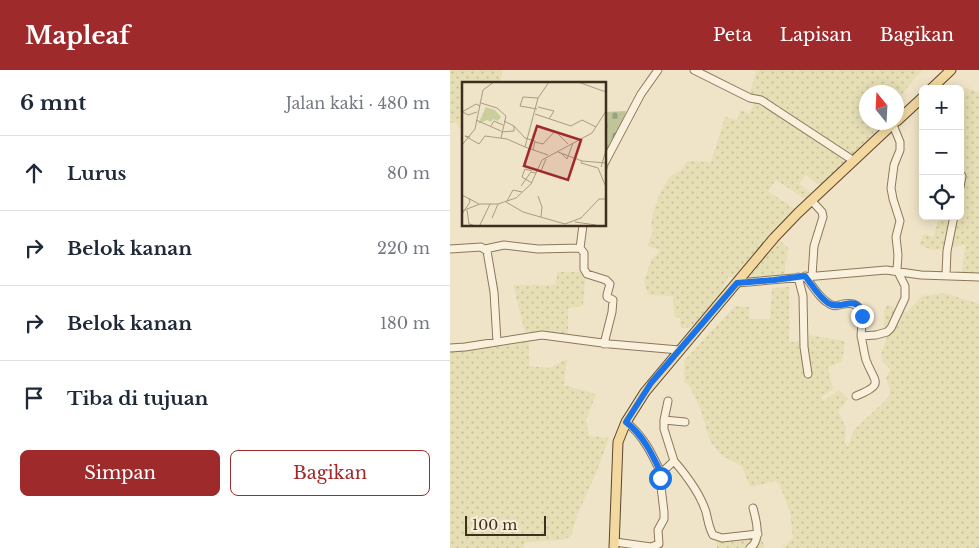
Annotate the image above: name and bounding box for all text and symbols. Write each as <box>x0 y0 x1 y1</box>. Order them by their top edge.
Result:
text: Mapleaf <box>25 21 130 50</box>
text: Peta <box>713 24 752 46</box>
text: Lapisan <box>780 24 852 46</box>
text: Bagikan <box>880 24 954 46</box>
inset map <box>462 82 606 226</box>
north arrow <box>859 85 904 130</box>
map controls <box>919 85 964 220</box>
button: + <box>919 85 964 130</box>
text: 6 mnt <box>20 90 86 116</box>
text: Jalan kaki · 480 m <box>286 93 430 113</box>
button: − <box>919 130 964 175</box>
icon: ahead <box>20 159 48 187</box>
text: Lurus <box>67 162 126 185</box>
text: 80 m <box>387 163 430 183</box>
button: locate <box>919 175 964 220</box>
icon: right <box>20 234 48 262</box>
text: Belok kanan <box>67 237 192 260</box>
text: 220 m <box>377 238 430 258</box>
route end <box>851 305 874 328</box>
icon: right <box>20 309 48 337</box>
text: Belok kanan <box>67 312 192 335</box>
text: 180 m <box>380 313 430 333</box>
icon: arrive <box>20 384 48 412</box>
text: Tiba di tujuan <box>67 387 208 410</box>
button: Simpan <box>20 450 220 496</box>
button: Bagikan <box>230 450 430 496</box>
route start <box>649 467 672 490</box>
scale bar <box>465 513 546 536</box>
text: 100 m <box>472 516 517 534</box>

